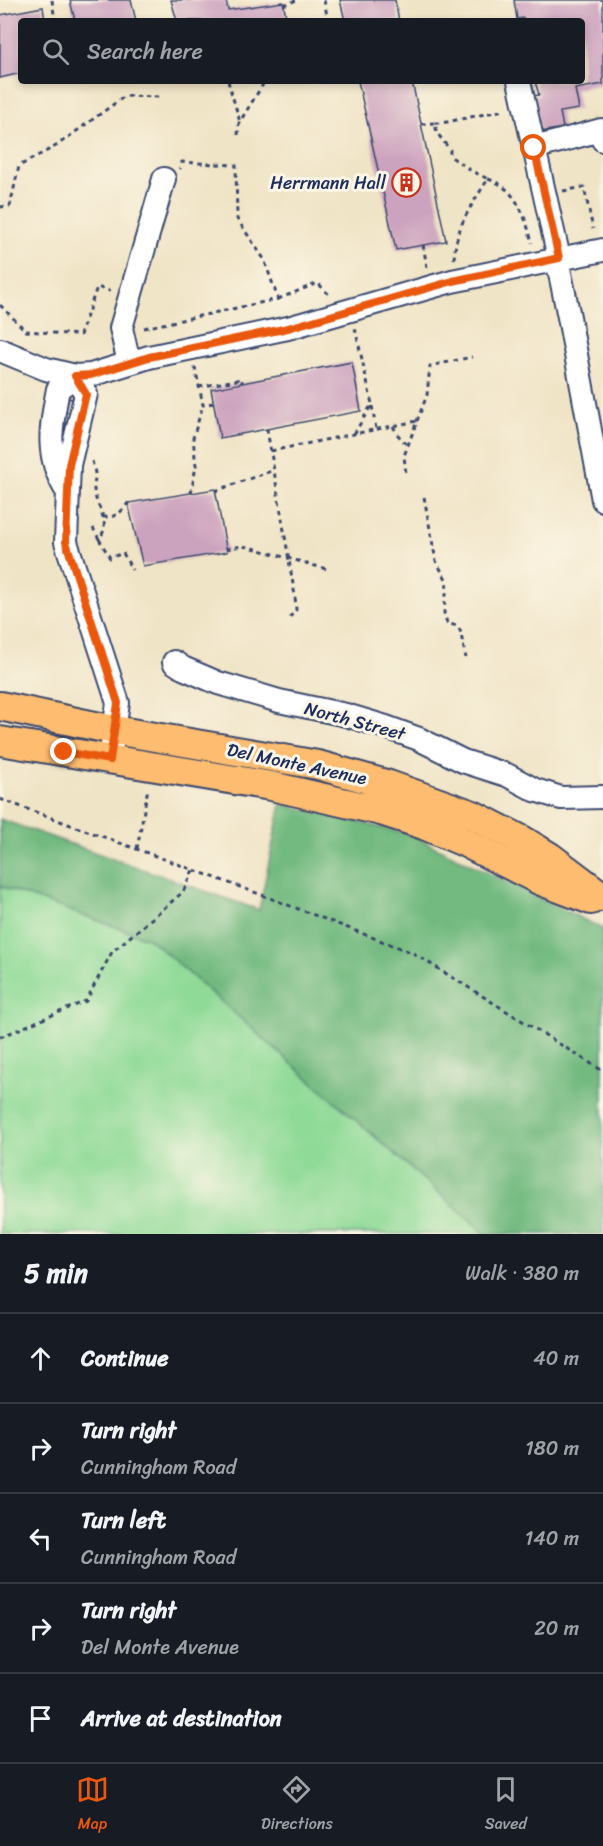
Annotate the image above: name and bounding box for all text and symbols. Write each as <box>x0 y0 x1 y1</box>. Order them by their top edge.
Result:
search box <box>18 18 585 84</box>
text: Search here <box>87 32 203 71</box>
icon: search <box>39 35 72 68</box>
route start <box>520 134 546 160</box>
place label: Herrmann Hall <box>270 167 387 199</box>
building icon: Herrmann Hall <box>391 167 423 199</box>
street label: North Street <box>301 692 410 750</box>
street label: Del Monte Avenue <box>224 734 370 794</box>
route end <box>50 738 76 764</box>
text: 5 min <box>24 1250 88 1296</box>
text: Walk · 380 m <box>465 1256 579 1291</box>
text: Continue <box>81 1339 169 1378</box>
text: 40 m <box>533 1341 579 1376</box>
icon: ahead <box>24 1342 57 1375</box>
text: Turn right <box>81 1411 176 1450</box>
text: 180 m <box>525 1431 579 1466</box>
icon: right <box>24 1432 57 1465</box>
text: Cunningham Road <box>81 1450 236 1485</box>
text: Turn left <box>81 1501 166 1540</box>
text: 140 m <box>525 1521 579 1556</box>
icon: left <box>24 1522 57 1555</box>
text: Cunningham Road <box>81 1540 236 1575</box>
text: Turn right <box>81 1591 176 1630</box>
text: 20 m <box>534 1611 579 1646</box>
icon: right <box>24 1612 57 1645</box>
text: Del Monte Avenue <box>81 1630 239 1665</box>
text: Arrive at destination <box>81 1699 282 1738</box>
icon: arrive <box>24 1702 57 1735</box>
tab: Map <box>76 1773 109 1838</box>
tab: Directions <box>261 1773 333 1838</box>
tab: Saved <box>485 1773 527 1838</box>

